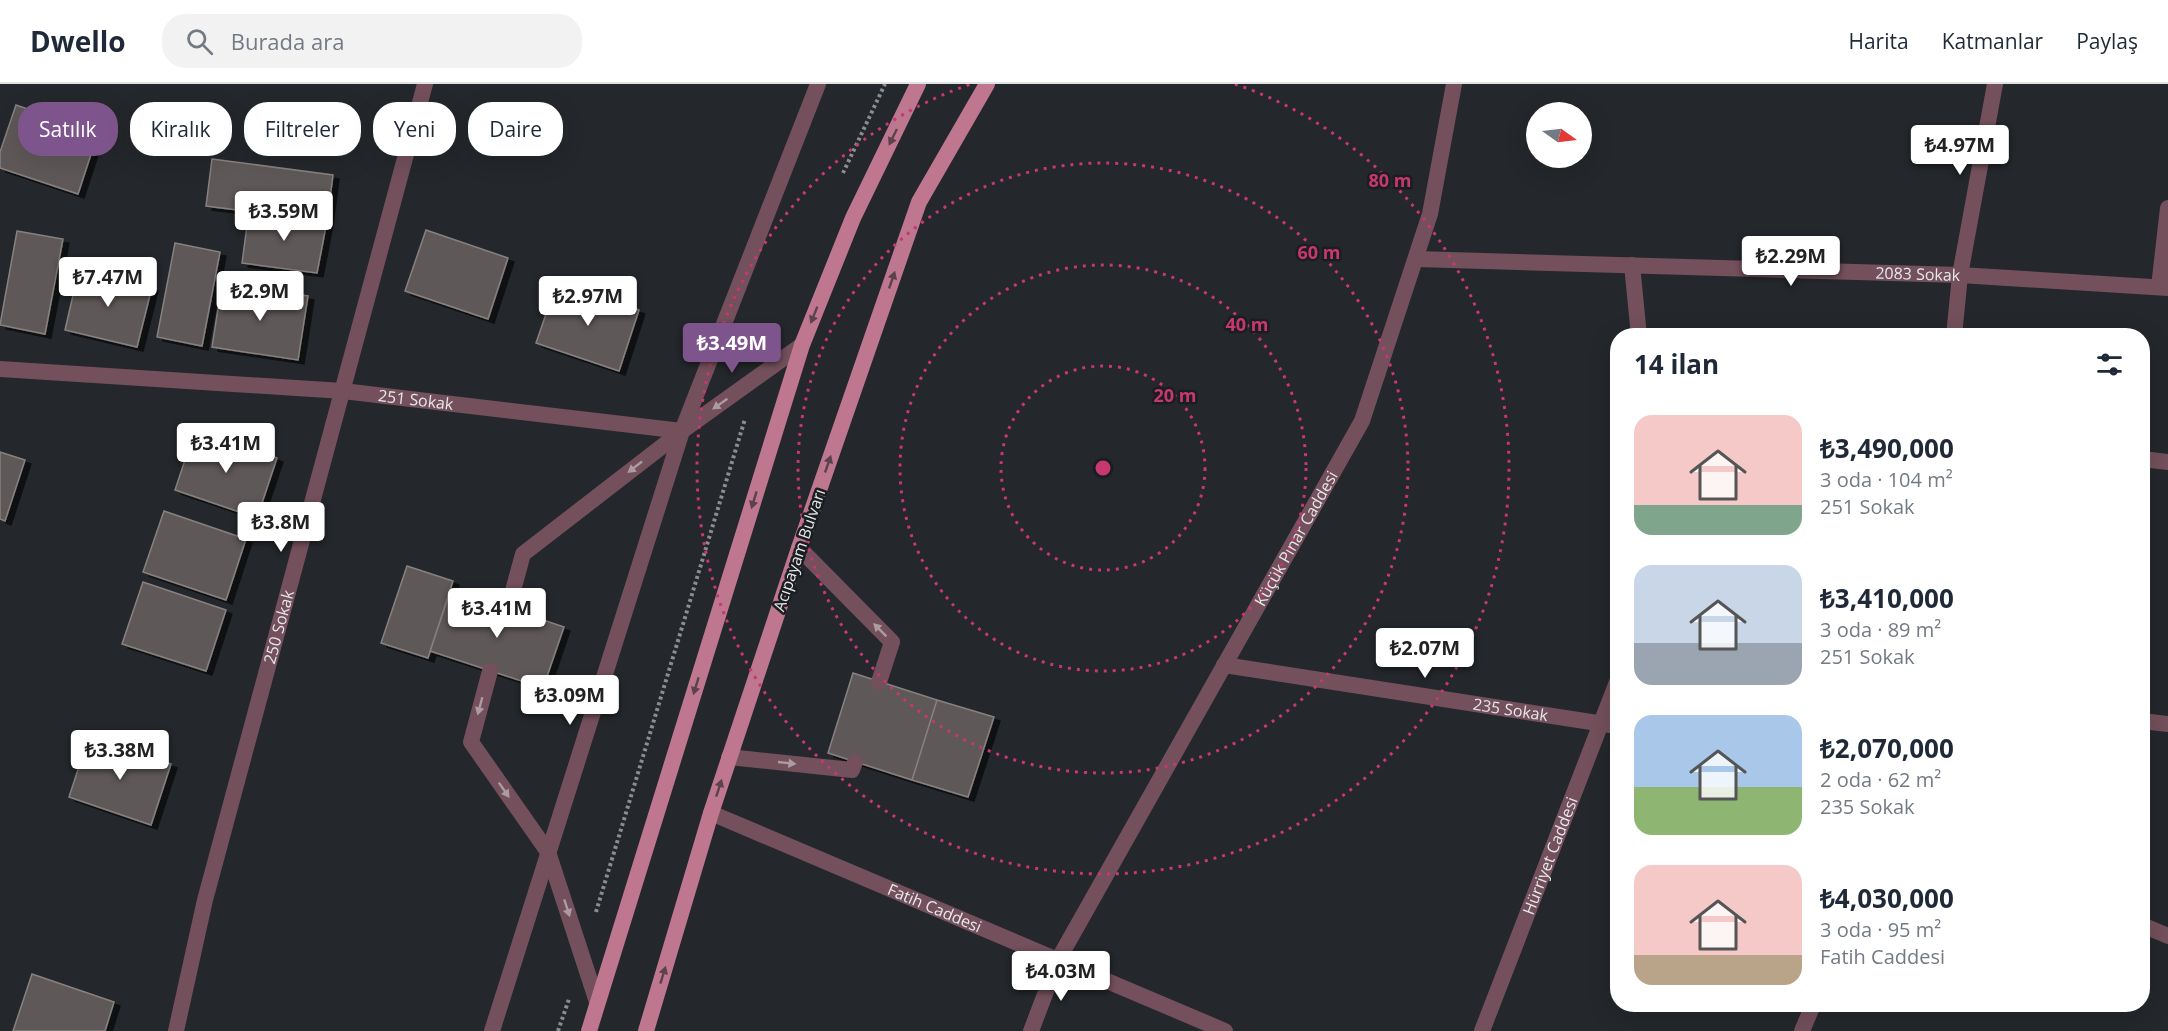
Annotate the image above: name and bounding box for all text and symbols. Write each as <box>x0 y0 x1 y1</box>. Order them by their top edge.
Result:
search box <box>162 14 582 68</box>
text: Dwello <box>30 22 126 60</box>
icon: search <box>183 25 216 58</box>
text: Burada ara <box>231 26 344 56</box>
text: Harita <box>1848 27 1909 55</box>
text: Katmanlar <box>1942 27 2043 55</box>
text: Paylaş <box>2076 27 2138 55</box>
chip: Satılık <box>18 102 118 156</box>
chip: Kiralık <box>130 102 232 156</box>
chip: Filtreler <box>244 102 361 156</box>
chip: Yeni <box>373 102 456 156</box>
chip: Daire <box>468 102 563 156</box>
north arrow <box>1526 102 1592 168</box>
map controls <box>1526 102 1592 168</box>
pin: ₺4.97M <box>1911 125 2009 176</box>
one-way arrow <box>888 128 897 145</box>
text: ₺4.97M <box>1925 131 1995 158</box>
text: 80 m <box>1369 168 1411 192</box>
pin: ₺3.59M <box>235 191 333 242</box>
text: ₺3.59M <box>249 197 319 224</box>
pin: ₺2.29M <box>1742 236 1840 287</box>
text: 60 m <box>1298 240 1340 264</box>
text: ₺2.29M <box>1756 242 1826 269</box>
pin: ₺7.47M <box>59 257 157 308</box>
street label: 2083 Sokak <box>1875 262 1961 286</box>
text: ₺7.47M <box>73 263 143 290</box>
pin: ₺2.9M <box>218 271 302 322</box>
one-way arrow <box>888 271 898 289</box>
pin: ₺2.97M <box>539 276 637 327</box>
text: ₺2.9M <box>231 277 289 304</box>
text: ₺2.97M <box>553 282 623 309</box>
one-way arrow <box>809 306 819 324</box>
text: 40 m <box>1226 312 1268 336</box>
pin: ₺3.49M <box>683 323 781 374</box>
text: ₺3.49M <box>697 329 767 356</box>
text: 14 ilan <box>1634 346 1719 382</box>
icon: filters <box>2093 348 2126 381</box>
text: 20 m <box>1154 383 1196 407</box>
street label: 251 Sokak <box>377 384 455 415</box>
one-way arrow <box>713 398 729 410</box>
pin: ₺3.41M <box>177 423 275 474</box>
text: ₺3.41M <box>191 429 261 456</box>
text: ₺3,490,000 <box>1820 430 1954 466</box>
icon: home <box>1682 439 1754 511</box>
one-way arrow <box>824 455 834 473</box>
centre of rings <box>1093 458 1113 478</box>
one-way arrow <box>628 460 643 472</box>
text: 3 oda · 104 m² <box>1820 466 1953 493</box>
street label: Küçük Pınar Caddesi <box>1249 467 1343 610</box>
street label: Acıpayam Bulvarı <box>768 486 830 614</box>
one-way arrow <box>749 491 758 509</box>
text: 251 Sokak <box>1820 493 1915 520</box>
pin: ₺3.8M <box>239 502 323 553</box>
text: ₺3.8M <box>252 508 310 535</box>
text: ₺3,410,000 <box>1820 580 1954 616</box>
street label: 250 Sokak <box>258 587 299 666</box>
pin: ₺3.41M <box>448 588 546 639</box>
icon: home <box>1682 589 1754 661</box>
text: ₺3.41M <box>462 594 532 621</box>
text: 3 oda · 89 m² <box>1820 616 1941 643</box>
one-way arrow <box>873 624 887 638</box>
pin: ₺2.07M <box>1376 628 1474 679</box>
text: ₺2.07M <box>1390 634 1460 661</box>
text: 251 Sokak <box>1820 643 1915 670</box>
pin: ₺3.09M <box>521 675 619 726</box>
one-way arrow <box>691 677 700 695</box>
text: ₺3.09M <box>535 681 605 708</box>
street label: 235 Sokak <box>1471 693 1550 726</box>
one-way arrow <box>475 697 485 715</box>
pin: ₺3.38M <box>71 730 169 781</box>
text: ₺2,070,000 <box>1820 730 1954 766</box>
text: ₺3.38M <box>85 736 155 763</box>
icon: home <box>1682 739 1754 811</box>
one-way arrow <box>778 759 797 768</box>
text: 2 oda · 62 m² <box>1820 766 1941 793</box>
one-way arrow <box>715 779 724 797</box>
one-way arrow <box>498 781 510 797</box>
street label: Hürriyet Caddesi <box>1517 793 1583 918</box>
text: 235 Sokak <box>1820 793 1915 820</box>
street label: Fatih Caddesi <box>884 878 985 938</box>
text: ₺4,030,000 <box>1820 880 1954 916</box>
icon: home <box>1682 889 1754 961</box>
one-way arrow <box>562 899 572 917</box>
text: 3 oda · 95 m² <box>1820 916 1941 943</box>
text: Fatih Caddesi <box>1820 943 1945 970</box>
pin: ₺4.03M <box>1012 951 1110 1002</box>
text: ₺4.03M <box>1026 957 1096 984</box>
one-way arrow <box>659 966 668 984</box>

